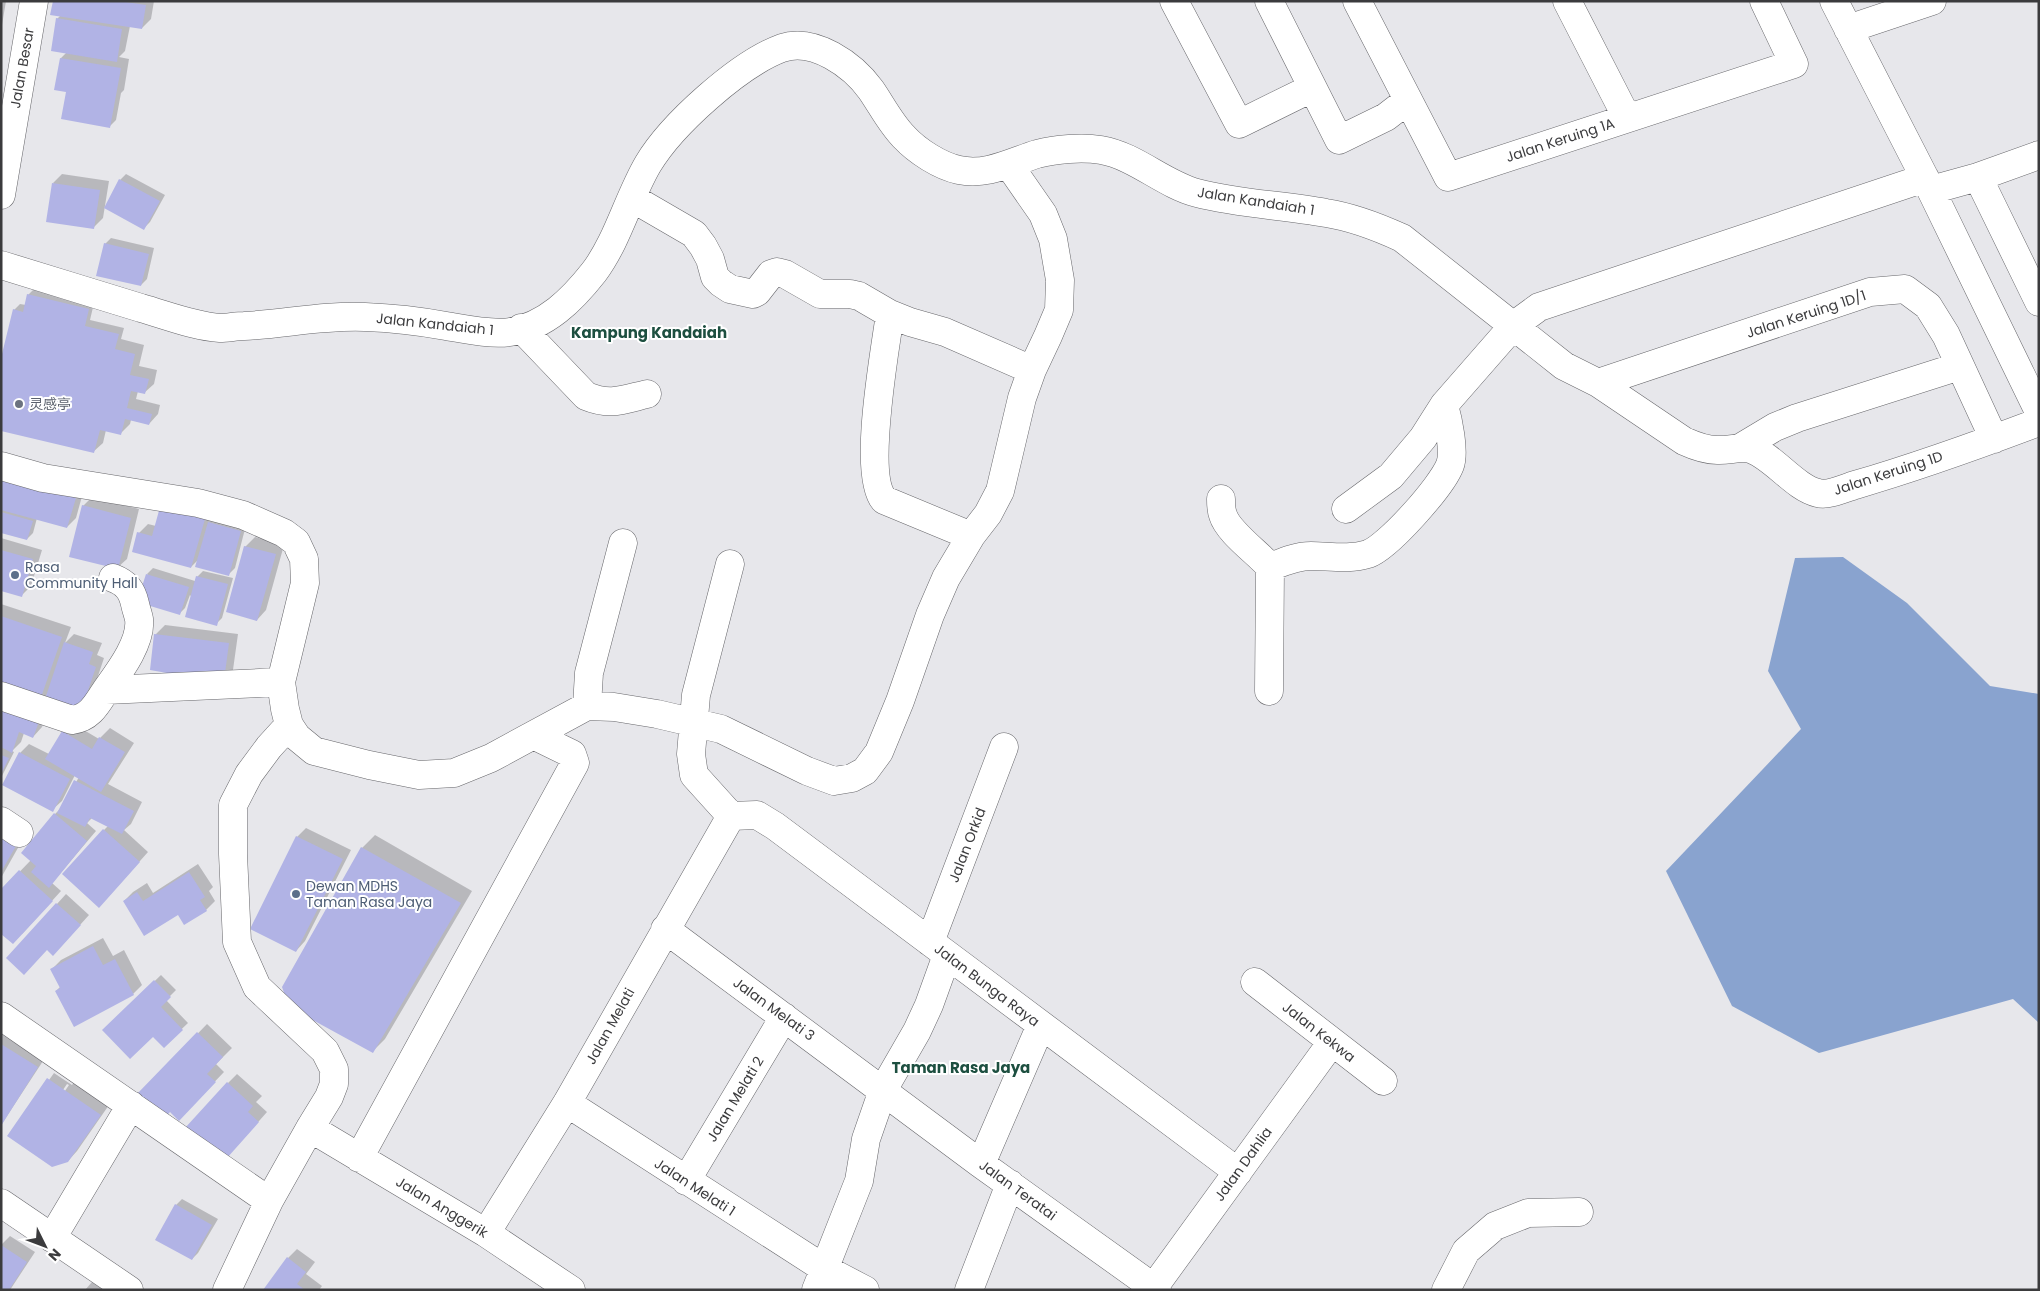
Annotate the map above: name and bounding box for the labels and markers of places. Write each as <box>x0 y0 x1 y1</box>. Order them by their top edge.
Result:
place label: 灵感亭 <box>29 394 71 414</box>
marker: 灵感亭 <box>13 398 25 410</box>
place label: Rasa Community Hall <box>25 557 138 593</box>
marker: Rasa Community Hall <box>9 569 21 581</box>
place label: Dewan MDHS Taman Rasa Jaya <box>306 876 432 912</box>
marker: Dewan MDHS Taman Rasa Jaya <box>290 888 302 900</box>

